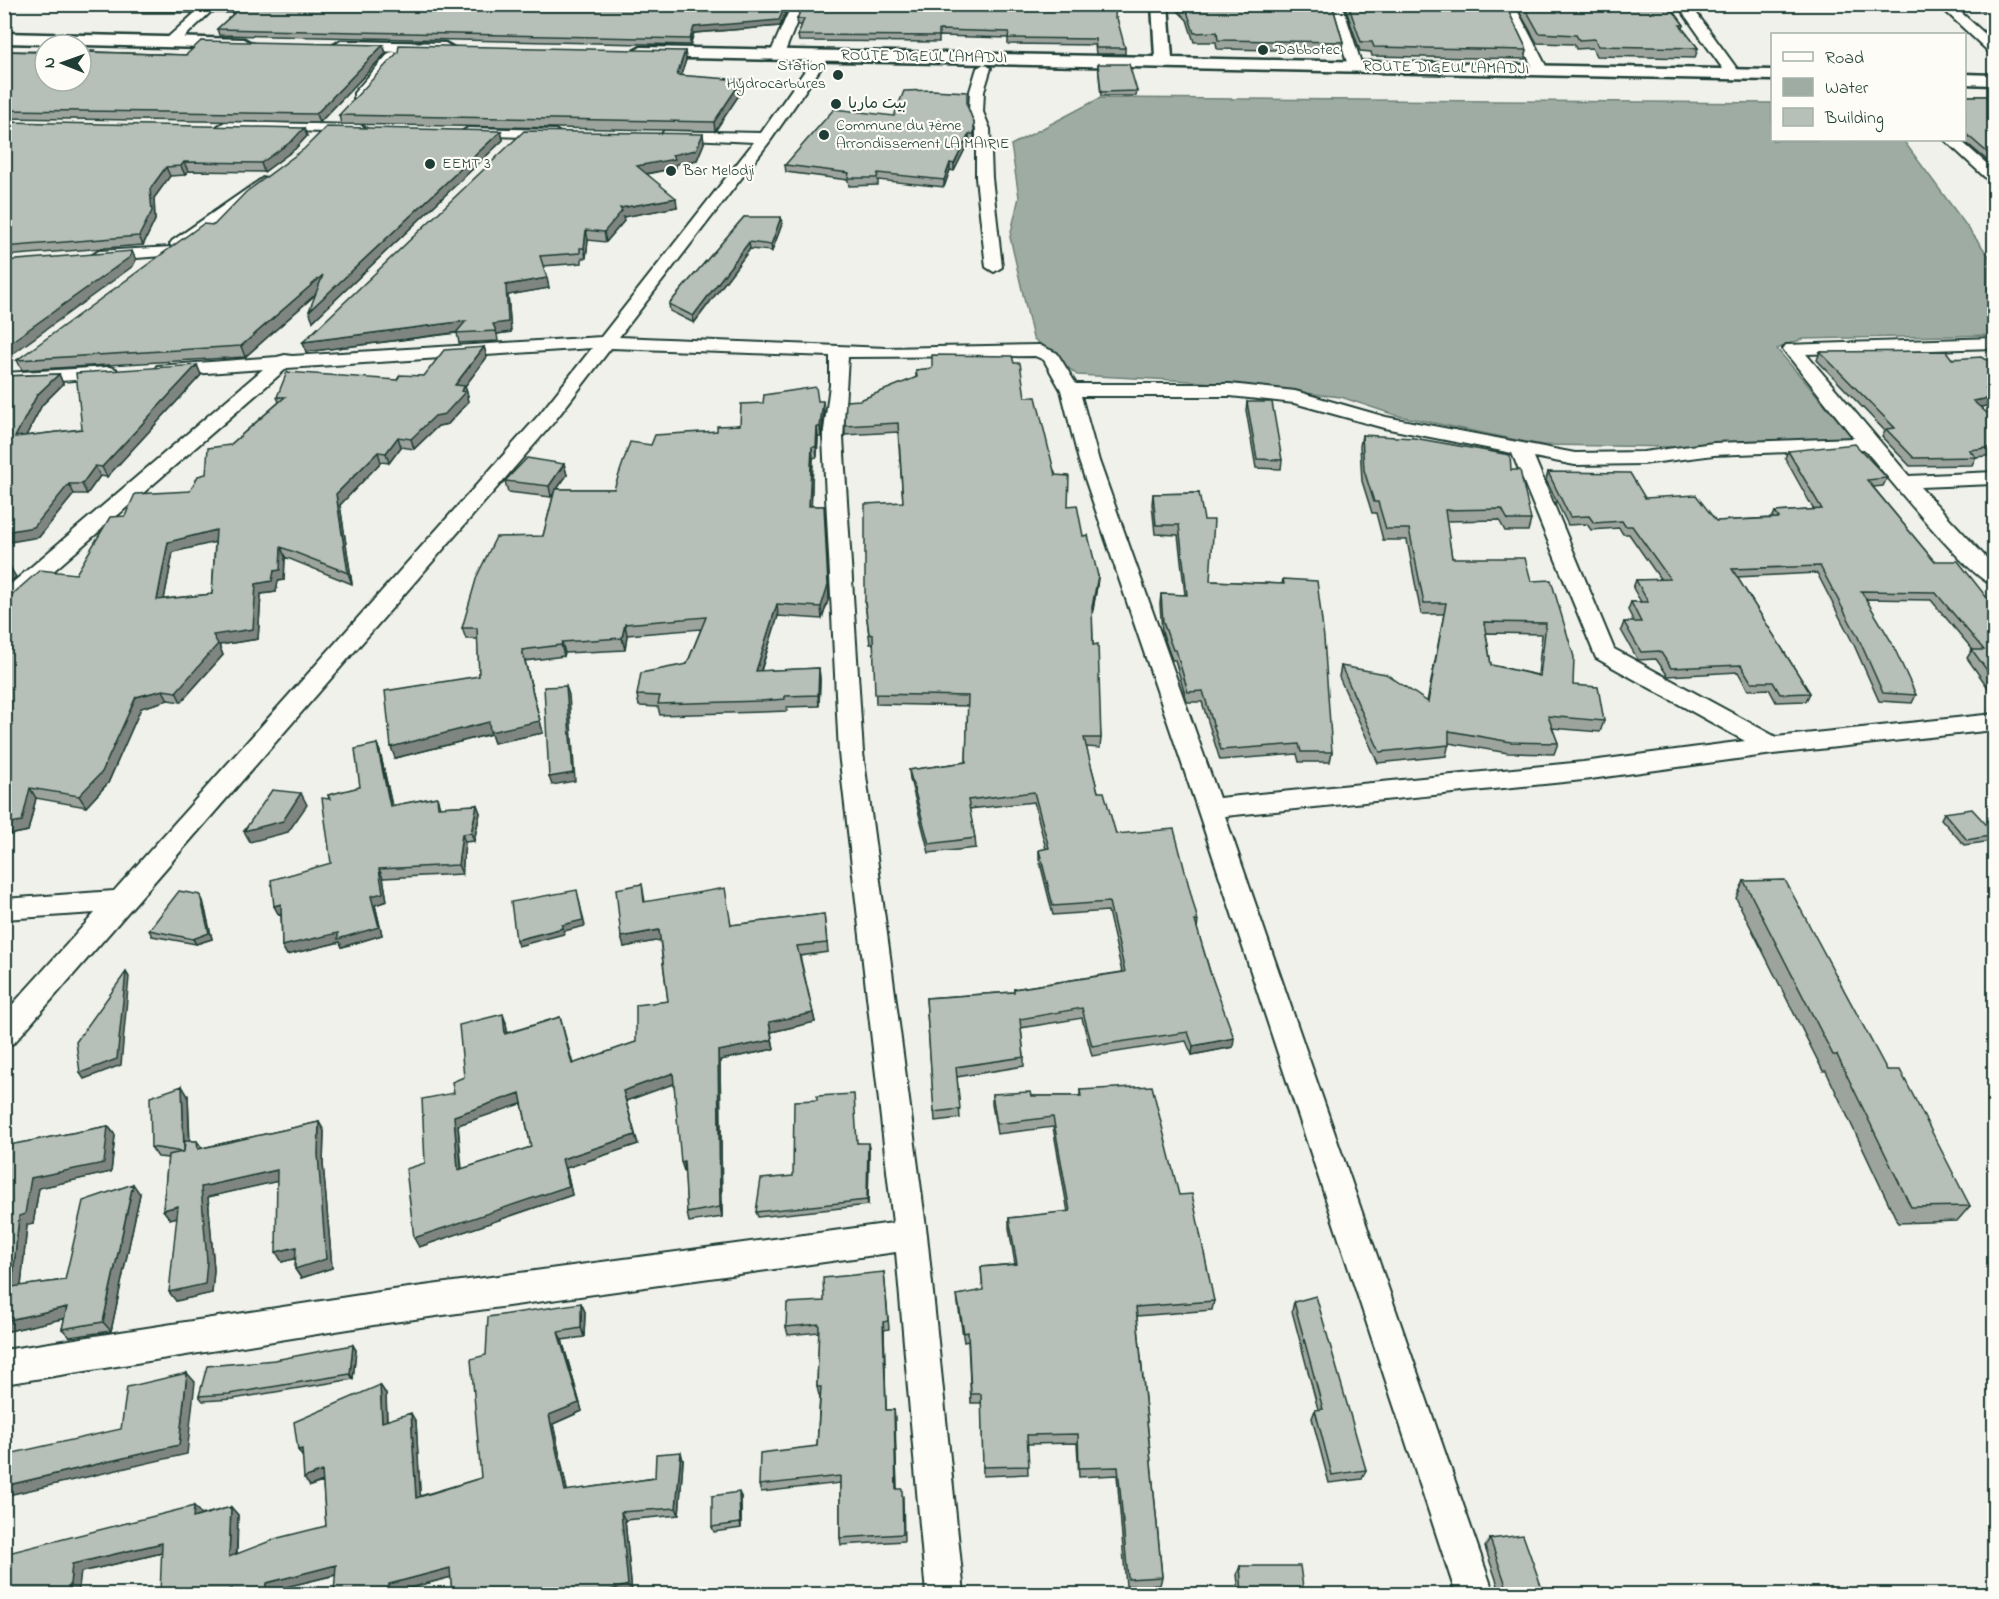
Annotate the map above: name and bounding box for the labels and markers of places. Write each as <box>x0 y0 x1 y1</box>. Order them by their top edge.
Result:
place label: Dabbotec <box>1274 38 1341 62</box>
marker: Dabbotec <box>1256 43 1270 57</box>
place label: Station Hydrocarbures <box>727 54 826 96</box>
marker: Station Hydrocarbures <box>831 68 845 82</box>
place label: بيت ماريا <box>848 92 907 116</box>
marker: بيت ماريا <box>829 97 843 111</box>
place label: Commune du 7ème Arrondissement LA MAIRIE <box>836 114 1010 156</box>
marker: Commune du 7ème Arrondissement LA MAIRIE <box>817 128 831 142</box>
place label: EEMT 3 <box>442 152 491 176</box>
marker: EEMT 3 <box>423 157 437 171</box>
place label: Bar Melodji <box>682 159 754 183</box>
marker: Bar Melodji <box>664 164 678 178</box>

